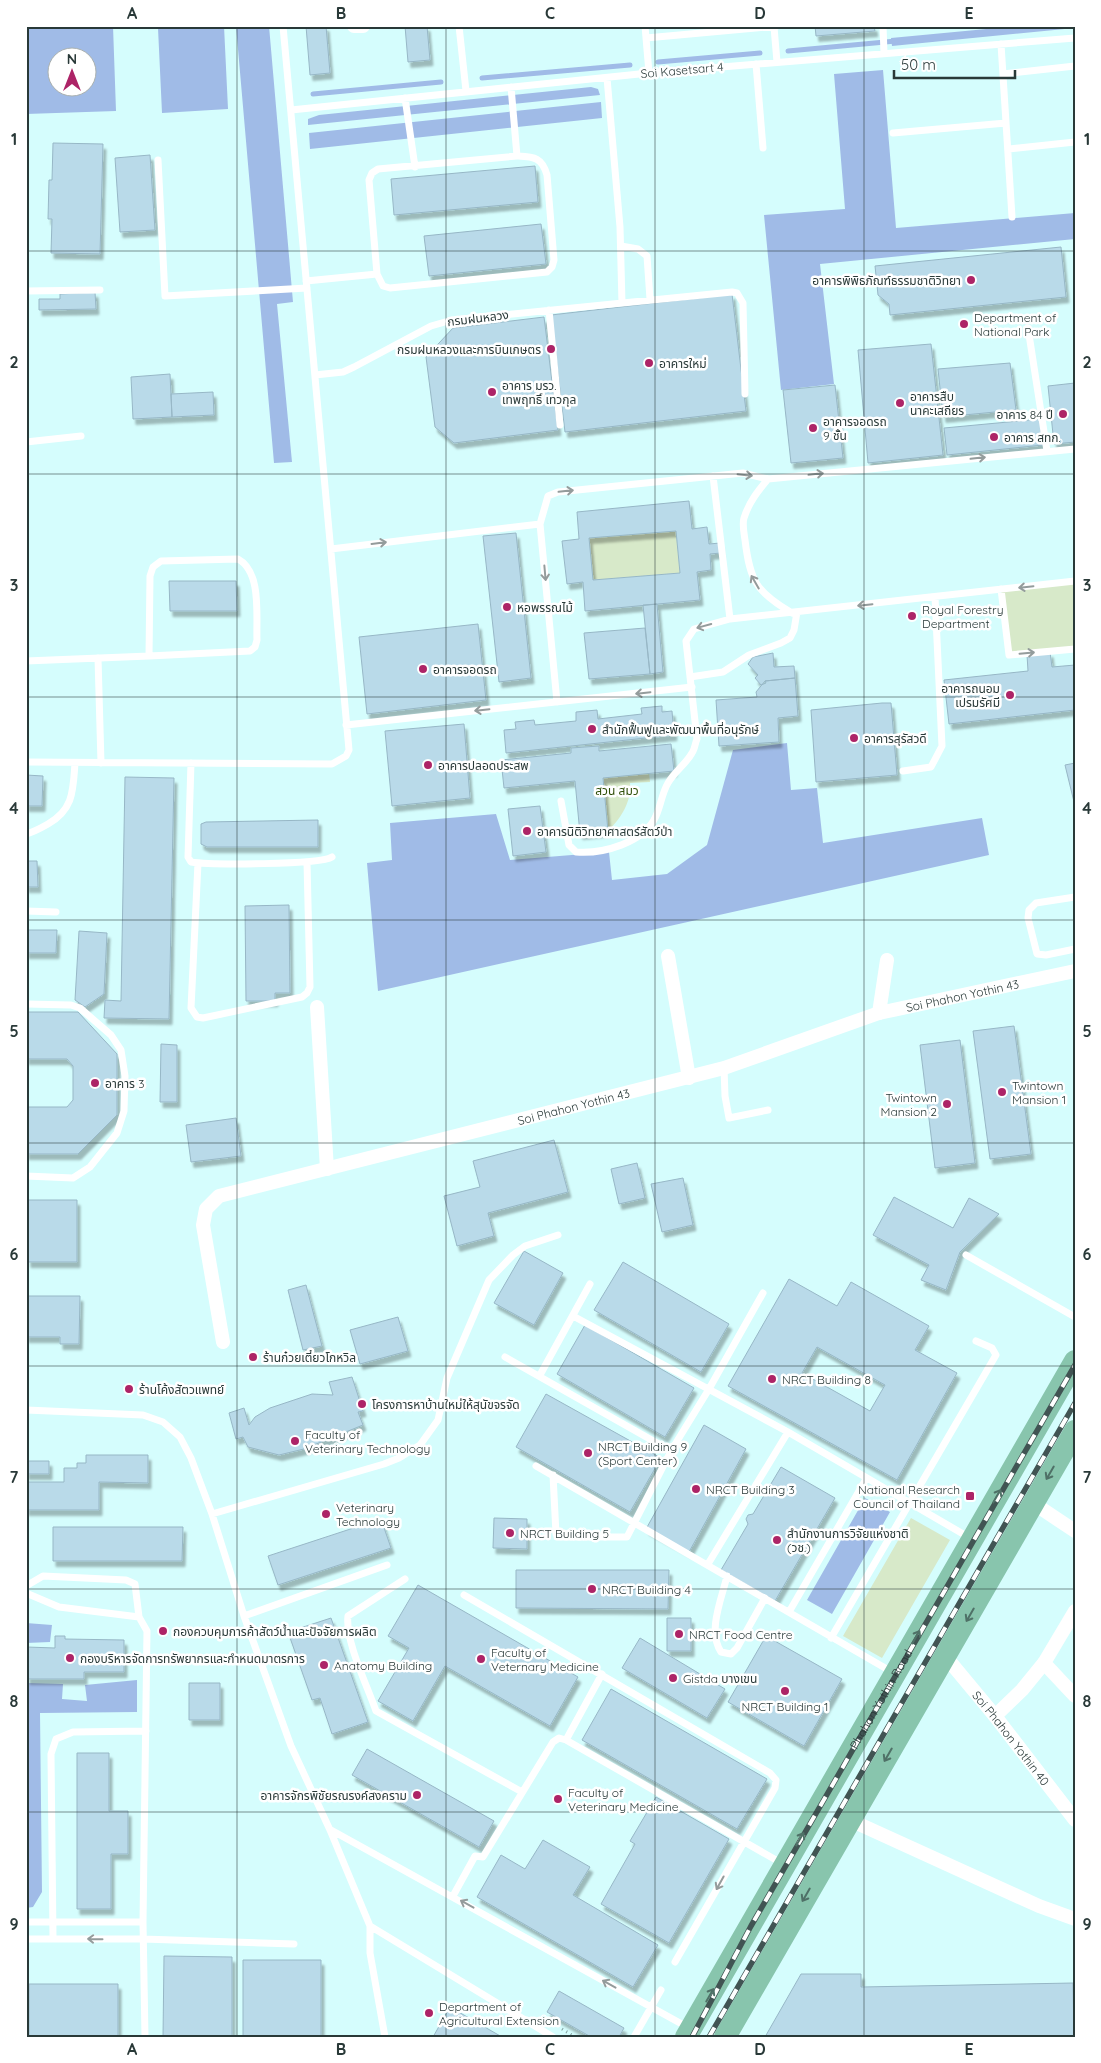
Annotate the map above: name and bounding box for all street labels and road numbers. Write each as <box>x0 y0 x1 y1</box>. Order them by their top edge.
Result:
street label: Soi Kasetsart 4 <box>640 59 724 81</box>
street label: กรมฝนหลวง <box>446 307 510 329</box>
street label: Soi Phahon Yothin 43 <box>904 976 1020 1015</box>
street label: Soi Phahon Yothin 43 <box>516 1085 631 1128</box>
street label: Phahon Yothin Road <box>846 1646 915 1751</box>
street label: Soi Phahon Yothin 40 <box>970 1688 1053 1788</box>

